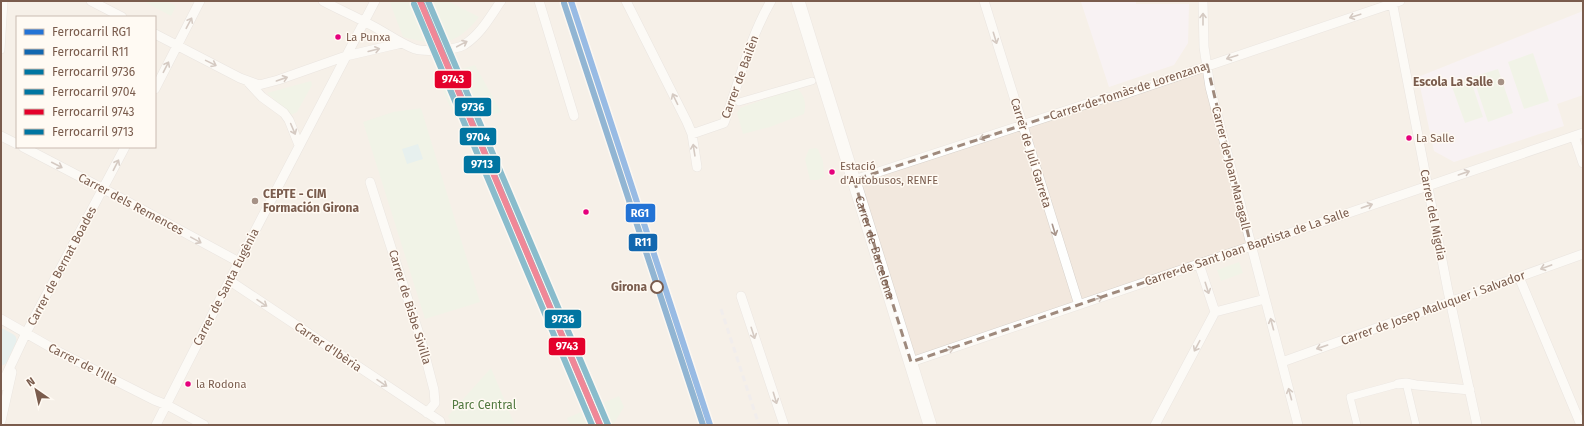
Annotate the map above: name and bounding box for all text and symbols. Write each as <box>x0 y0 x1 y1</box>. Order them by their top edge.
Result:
one-way arrow <box>1199 13 1207 26</box>
one-way arrow <box>1349 13 1362 20</box>
legend <box>16 16 156 148</box>
one-way arrow <box>186 17 193 29</box>
text: Ferrocarril RG1 <box>52 25 131 39</box>
place label: La Punxa <box>346 31 390 44</box>
marker: La Punxa <box>333 32 343 42</box>
one-way arrow <box>992 32 999 45</box>
street label: Carrer de Bailèn <box>718 33 762 121</box>
one-way arrow <box>456 40 468 48</box>
text: Ferrocarril R11 <box>52 45 129 59</box>
one-way arrow <box>368 45 381 53</box>
one-way arrow <box>1226 54 1239 61</box>
street label: Carrer de Tomàs de Lorenzana <box>1048 59 1208 123</box>
one-way arrow <box>204 60 216 67</box>
one-way arrow <box>163 61 170 73</box>
text: Ferrocarril 9736 <box>52 65 135 79</box>
line badge: 9743 <box>434 70 472 89</box>
text: 9743 <box>442 73 465 86</box>
one-way arrow <box>275 74 287 82</box>
place label: Escola La Salle <box>1413 75 1493 89</box>
marker: Escola La Salle <box>1496 77 1506 87</box>
text: Ferrocarril 9704 <box>52 85 136 99</box>
one-way arrow <box>671 93 678 105</box>
street label: Carrer de Juli Garreta <box>1008 96 1054 210</box>
line badge: 9736 <box>454 97 492 117</box>
text: 9736 <box>461 101 485 114</box>
text: Ferrocarril 9743 <box>52 105 135 119</box>
street label: Carrer de Joan Maragall <box>1209 105 1253 232</box>
one-way arrow <box>289 122 297 134</box>
text: Ferrocarril 9713 <box>52 125 134 139</box>
line badge: 9704 <box>459 127 497 146</box>
text: 9704 <box>466 131 490 144</box>
place label: La Salle <box>1416 132 1455 145</box>
marker: La Salle <box>1404 133 1414 143</box>
one-way arrow <box>980 134 992 142</box>
one-way arrow <box>690 144 698 157</box>
line badge: 9713 <box>463 155 501 174</box>
text: 9713 <box>471 158 493 171</box>
one-way arrow <box>113 160 120 172</box>
place label: Estació d'Autobusos, RENFE <box>840 160 938 187</box>
one-way arrow <box>51 162 63 169</box>
marker: Estació d'Autobusos, RENFE <box>827 167 837 177</box>
street label: Carrer del Migdia <box>1417 168 1449 262</box>
one-way arrow <box>1458 169 1471 176</box>
street label: Carrer dels Remences <box>76 170 187 238</box>
place label: CEPTE - CIM Formación Girona <box>263 187 359 215</box>
street label: Carrer de Barcelona <box>852 194 897 301</box>
marker: CEPTE - CIM Formación Girona <box>250 196 260 206</box>
one-way arrow <box>1361 202 1374 209</box>
line badge: RG1 <box>625 203 656 223</box>
street label: Carrer de Bernat Boades <box>25 204 100 328</box>
street label: Carrer de Sant Joan Baptista de La Salle <box>1143 205 1351 289</box>
unlabelled marker <box>581 207 591 217</box>
text: RG1 <box>631 207 649 220</box>
one-way arrow <box>1051 224 1059 236</box>
street label: Carrer de Santa Eugènia <box>190 226 262 348</box>
line badge: R11 <box>628 233 658 252</box>
one-way arrow <box>190 236 202 244</box>
text: R11 <box>635 236 651 249</box>
street label: Carrer de Bisbe Sivilla <box>386 248 434 366</box>
one-way arrow <box>1540 264 1553 271</box>
street label: Carrer de Josep Maluquer i Salvador <box>1339 268 1527 348</box>
place label: Girona <box>611 280 647 294</box>
marker: Girona <box>650 280 664 294</box>
one-way arrow <box>1204 281 1211 294</box>
one-way arrow <box>1091 294 1103 302</box>
one-way arrow <box>257 299 268 307</box>
line badge: 9736 <box>544 309 582 329</box>
text: 9736 <box>551 313 575 326</box>
one-way arrow <box>1268 318 1275 331</box>
street label: Carrer d'Ibèria <box>292 319 364 375</box>
one-way arrow <box>750 327 757 340</box>
line badge: 9743 <box>548 337 586 356</box>
street label: Carrer de l'Illa <box>46 340 120 388</box>
text: 9743 <box>556 340 579 353</box>
one-way arrow <box>1192 340 1200 352</box>
one-way arrow <box>1316 344 1328 352</box>
one-way arrow <box>941 345 953 353</box>
north arrow <box>16 370 56 410</box>
text: N <box>24 375 37 390</box>
place label: la Rodona <box>196 378 246 391</box>
marker: la Rodona <box>183 379 193 389</box>
one-way arrow <box>376 379 387 387</box>
one-way arrow <box>1286 387 1294 400</box>
one-way arrow <box>772 392 780 404</box>
park label: Parc Central <box>452 398 517 412</box>

